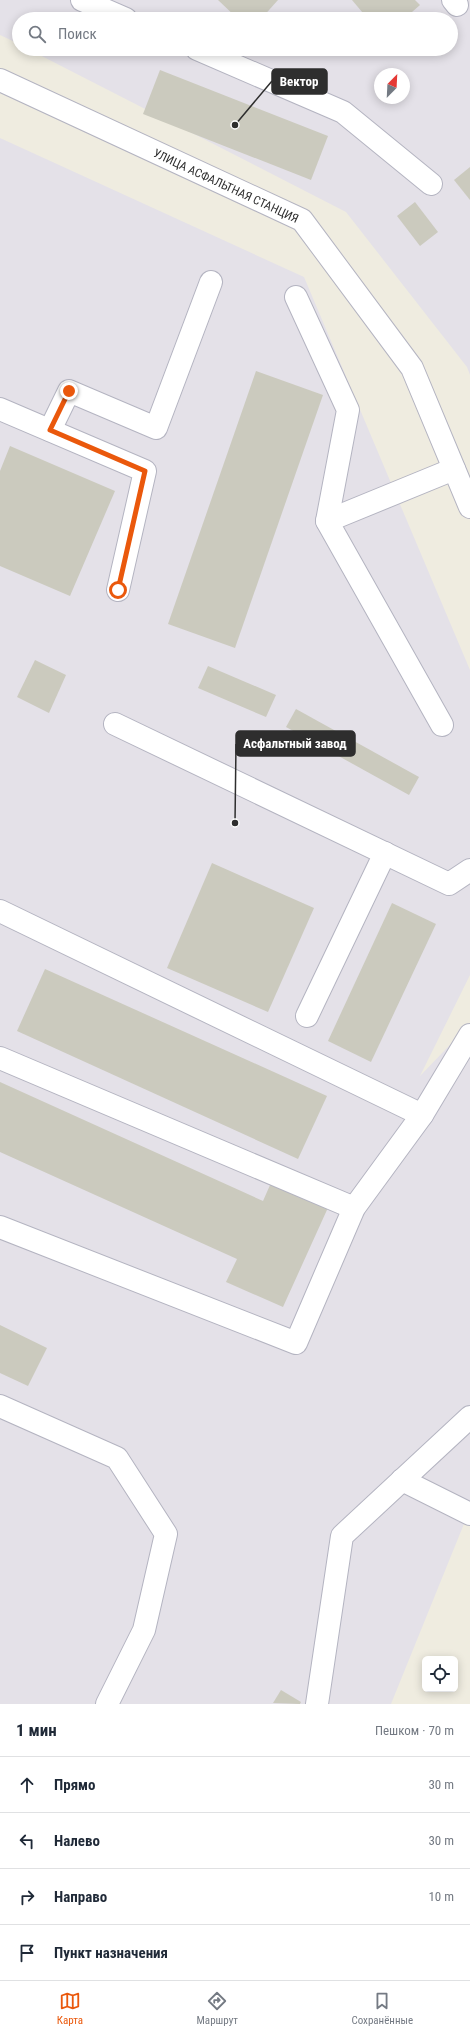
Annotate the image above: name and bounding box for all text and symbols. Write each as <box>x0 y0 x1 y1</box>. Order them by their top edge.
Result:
search box <box>12 12 458 56</box>
icon: search <box>26 23 48 45</box>
text: Поиск <box>58 25 97 43</box>
north arrow <box>374 68 410 104</box>
callout: Вектор <box>272 69 327 94</box>
text: Вектор <box>280 74 318 89</box>
street label: УЛИЦА АСФАЛЬТНАЯ СТАНЦИЯ <box>151 146 301 226</box>
route end <box>60 382 78 400</box>
route start <box>109 581 127 599</box>
callout: Асфальтный завод <box>236 731 355 756</box>
text: Асфальтный завод <box>243 736 347 751</box>
map controls <box>422 1656 458 1692</box>
button: locate <box>422 1656 458 1692</box>
text: 1 мин <box>16 1720 57 1740</box>
text: Пешком · 70 m <box>375 1723 454 1738</box>
icon: ahead <box>16 1774 38 1796</box>
text: Прямо <box>54 1776 95 1794</box>
text: 30 m <box>428 1777 454 1792</box>
icon: left <box>16 1830 38 1852</box>
text: Налево <box>54 1832 100 1850</box>
text: 30 m <box>428 1833 454 1848</box>
icon: right <box>16 1886 38 1908</box>
text: Направо <box>54 1888 107 1906</box>
text: 10 m <box>428 1889 454 1904</box>
icon: arrive <box>16 1942 38 1964</box>
text: Пункт назначения <box>54 1944 168 1962</box>
tab: Карта <box>57 1990 83 2027</box>
tab: Маршрут <box>197 1990 238 2027</box>
tab: Сохранённые <box>351 1990 413 2027</box>

